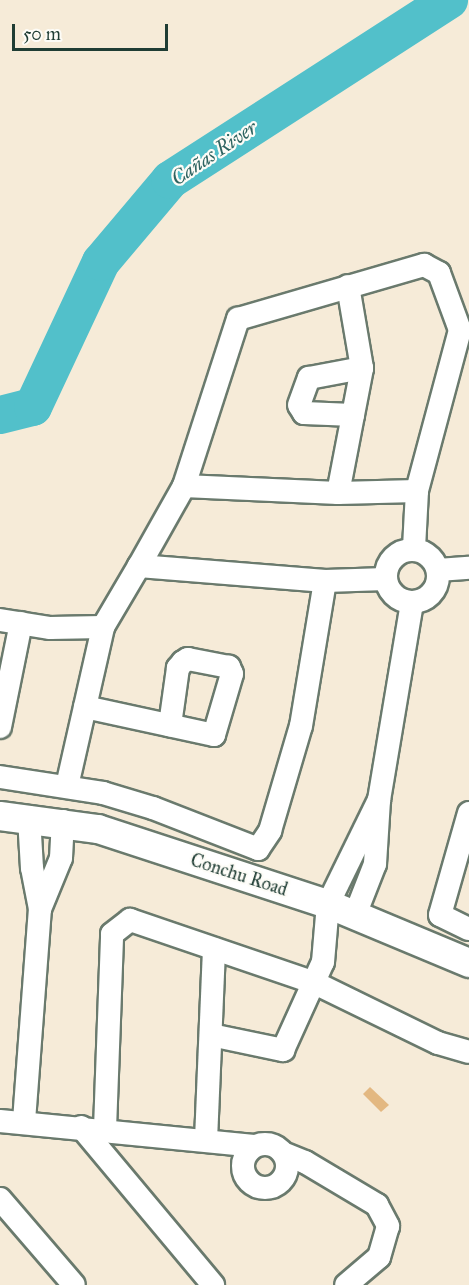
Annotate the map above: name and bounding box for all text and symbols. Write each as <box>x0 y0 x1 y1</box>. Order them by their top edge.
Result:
scale bar <box>15 12 171 50</box>
text: 50 m <box>23 23 61 45</box>
water label: Cañas River <box>167 116 261 190</box>
street label: Conchu Road <box>188 849 290 901</box>

